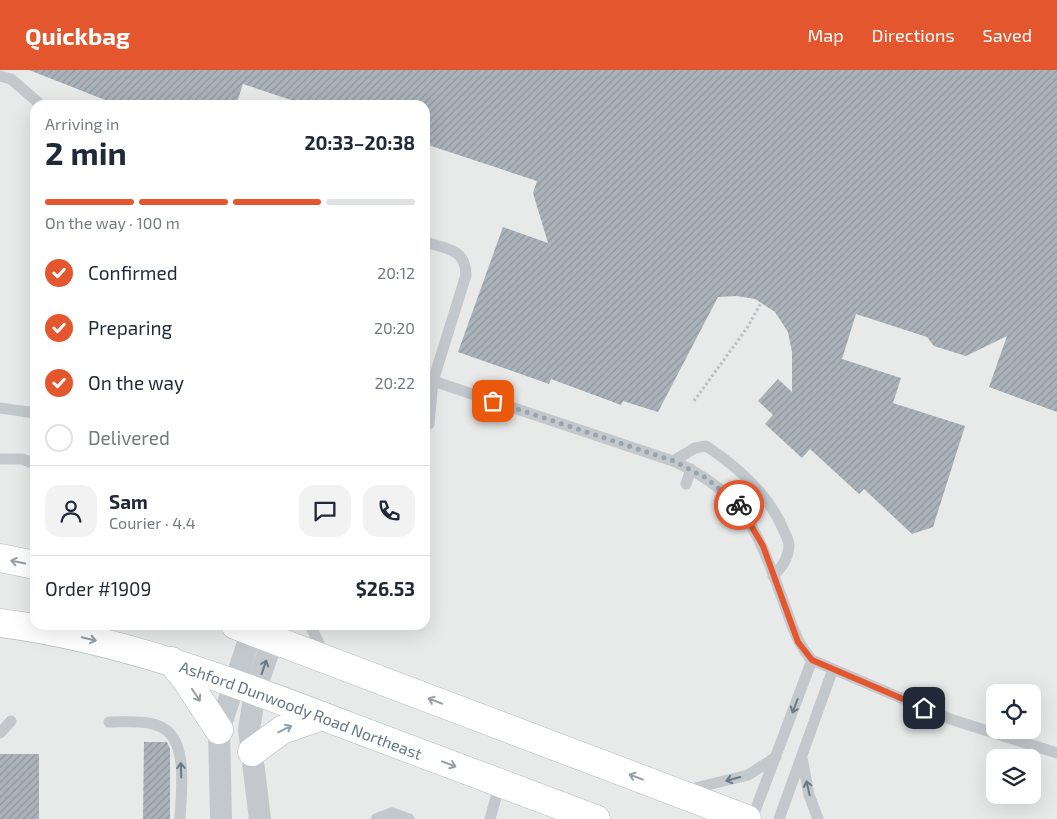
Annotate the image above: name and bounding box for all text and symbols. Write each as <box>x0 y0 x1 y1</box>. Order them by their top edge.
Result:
text: Quickbag <box>25 21 130 50</box>
text: Map <box>807 24 844 46</box>
text: Directions <box>872 24 955 46</box>
text: Saved <box>983 24 1032 46</box>
text: Arriving in <box>45 114 119 133</box>
text: 20:33–20:38 <box>304 131 415 154</box>
text: 2 min <box>45 133 127 171</box>
text: On the way · 100 m <box>45 213 180 232</box>
icon: check <box>45 259 73 287</box>
text: Confirmed <box>88 261 178 284</box>
text: 20:12 <box>377 263 415 282</box>
icon: check <box>45 314 73 342</box>
text: Preparing <box>88 316 172 339</box>
text: 20:20 <box>374 318 415 337</box>
icon: check <box>45 369 73 397</box>
text: On the way <box>88 371 184 394</box>
text: 20:22 <box>375 373 415 392</box>
pin <box>472 380 514 422</box>
icon: bag <box>479 387 507 415</box>
text: Delivered <box>88 426 170 449</box>
courier <box>714 480 764 530</box>
button: person <box>45 485 97 537</box>
button: chat <box>299 485 351 537</box>
button: phone <box>363 485 415 537</box>
text: Sam <box>109 490 148 513</box>
icon: bike <box>725 491 753 519</box>
text: Courier · 4.4 <box>109 513 196 532</box>
one-way arrow <box>10 556 26 566</box>
text: Order #1909 <box>45 577 151 600</box>
text: $26.53 <box>356 577 415 600</box>
one-way arrow <box>80 635 96 644</box>
street label: Ashford Dunwoody Road Northeast <box>178 656 425 763</box>
one-way arrow <box>260 660 269 676</box>
map controls <box>986 684 1041 804</box>
button: locate <box>986 684 1041 739</box>
pin <box>903 687 945 729</box>
one-way arrow <box>191 688 201 702</box>
icon: home <box>910 694 938 722</box>
one-way arrow <box>428 696 443 705</box>
one-way arrow <box>790 698 799 713</box>
one-way arrow <box>277 724 292 734</box>
button: layers <box>986 749 1041 804</box>
one-way arrow <box>441 760 456 769</box>
one-way arrow <box>176 763 185 779</box>
one-way arrow <box>629 772 644 781</box>
one-way arrow <box>725 775 741 784</box>
one-way arrow <box>803 781 812 797</box>

